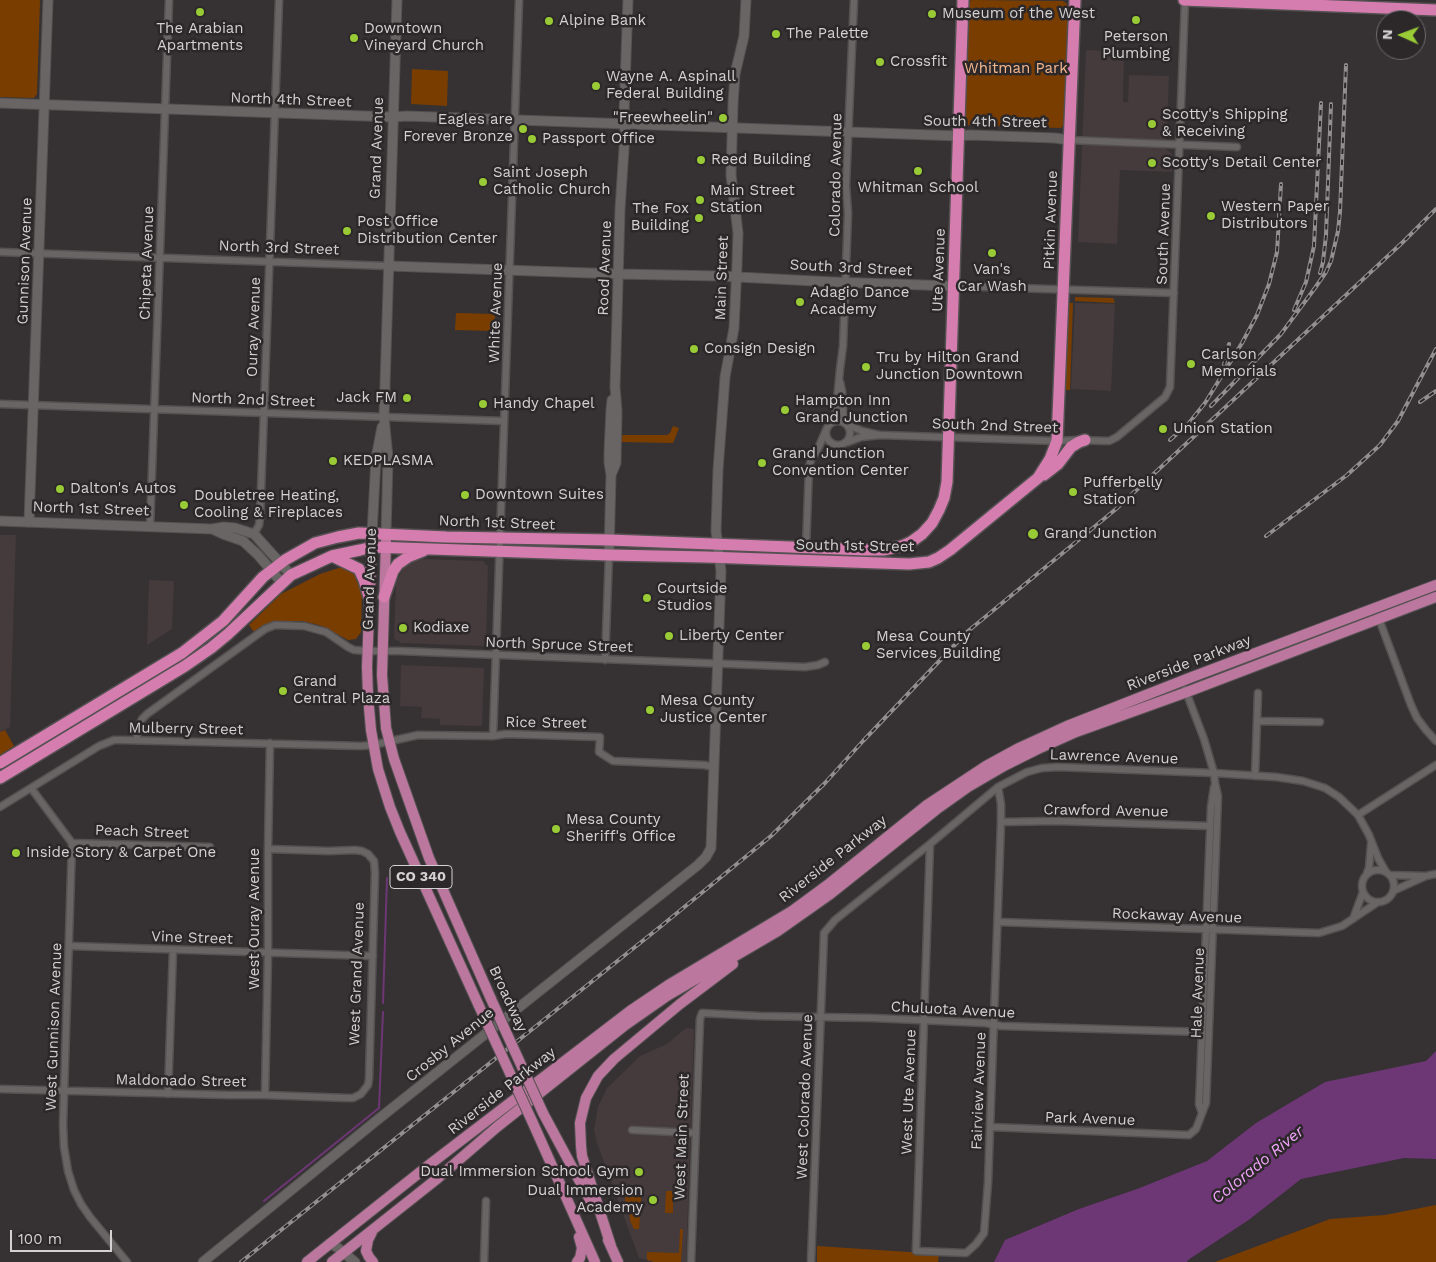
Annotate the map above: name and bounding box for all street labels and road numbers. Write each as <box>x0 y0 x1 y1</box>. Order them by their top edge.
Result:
street label: North 4th Street <box>230 89 352 111</box>
street label: Grand Avenue <box>366 97 388 199</box>
street label: South 4th Street <box>923 112 1047 132</box>
street label: Colorado Avenue <box>826 113 846 237</box>
street label: Pitkin Avenue <box>1040 170 1062 270</box>
street label: South Avenue <box>1153 183 1175 285</box>
street label: Gunnison Avenue <box>14 197 36 325</box>
street label: Chipeta Avenue <box>136 206 158 320</box>
street label: Rood Avenue <box>594 220 616 316</box>
street label: Ute Avenue <box>929 228 949 312</box>
street label: Main Street <box>712 235 732 321</box>
street label: North 3rd Street <box>218 237 340 259</box>
street label: South 3rd Street <box>789 256 913 280</box>
street label: White Avenue <box>485 262 507 364</box>
street label: Ouray Avenue <box>243 277 265 377</box>
street label: North 2nd Street <box>191 389 315 411</box>
street label: South 2nd Street <box>932 415 1058 437</box>
street label: North 1st Street <box>32 498 150 520</box>
street label: North 1st Street <box>438 512 556 534</box>
street label: Grand Avenue <box>359 528 381 630</box>
street label: South 1st Street <box>795 536 915 556</box>
street label: Riverside Parkway <box>1124 631 1254 695</box>
street label: North Spruce Street <box>485 633 633 657</box>
street label: Rice Street <box>505 713 587 733</box>
street label: Mulberry Street <box>128 719 244 739</box>
street label: Lawrence Avenue <box>1049 746 1179 768</box>
street label: Crawford Avenue <box>1043 801 1169 821</box>
street label: Riverside Parkway <box>776 811 890 907</box>
street label: Peach Street <box>95 821 189 843</box>
street label: West Ouray Avenue <box>246 848 264 990</box>
road number: CO 340 <box>390 866 452 889</box>
street label: West Grand Avenue <box>345 902 369 1046</box>
street label: Rockaway Avenue <box>1112 905 1242 927</box>
street label: Vine Street <box>151 928 233 948</box>
street label: West Gunnison Avenue <box>42 942 66 1112</box>
street label: Hale Avenue <box>1187 947 1209 1039</box>
street label: Broadway <box>485 963 531 1035</box>
street label: Chuluota Avenue <box>890 998 1016 1022</box>
street label: Crosby Avenue <box>402 1004 498 1086</box>
street label: West Colorado Avenue <box>793 1014 817 1180</box>
street label: West Ute Avenue <box>898 1029 920 1155</box>
street label: Fairview Avenue <box>968 1032 990 1150</box>
street label: Riverside Parkway <box>445 1043 559 1139</box>
street label: Maldonado Street <box>116 1071 246 1091</box>
street label: West Main Street <box>671 1073 693 1201</box>
street label: Park Avenue <box>1044 1108 1136 1130</box>

